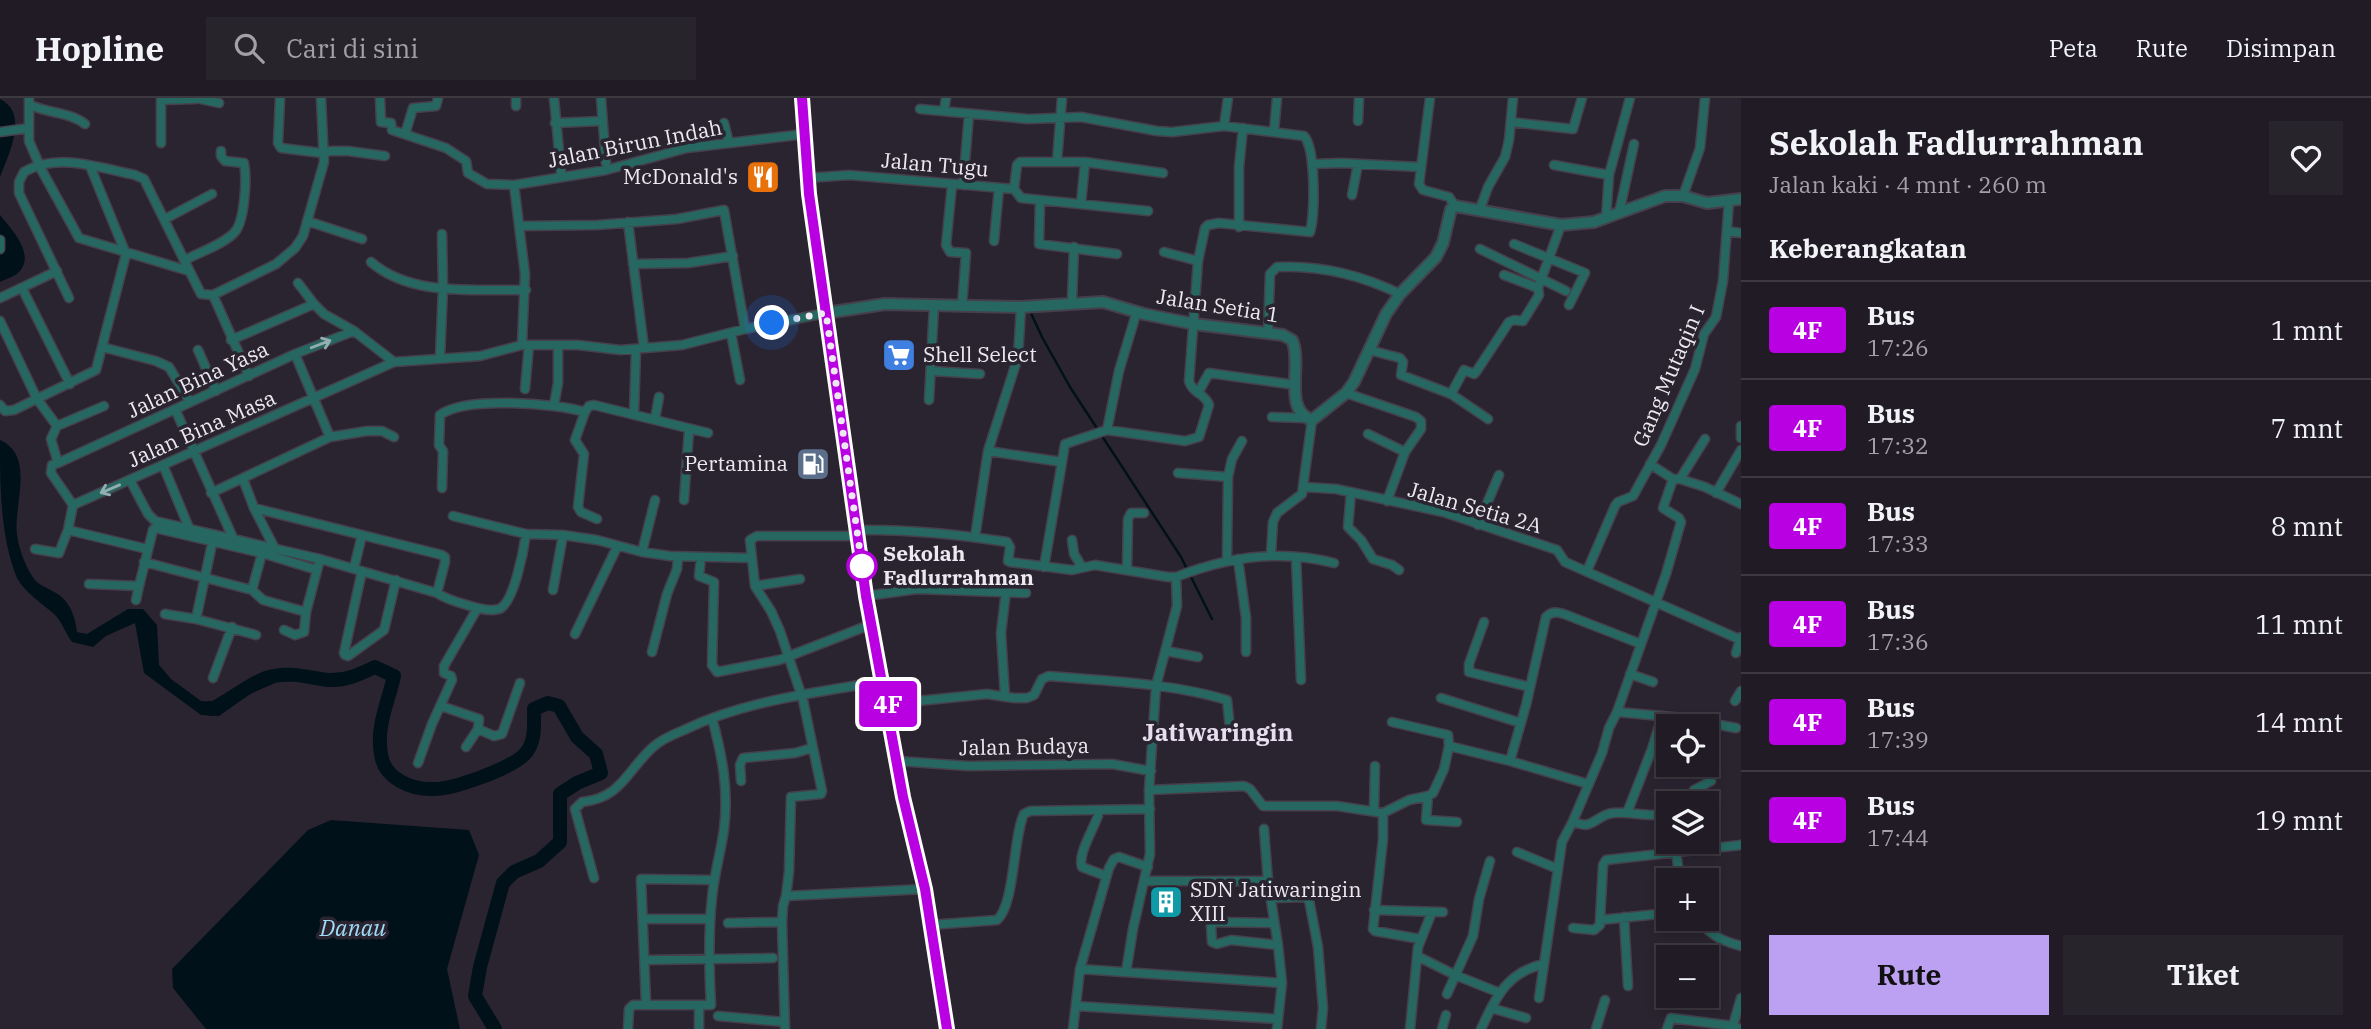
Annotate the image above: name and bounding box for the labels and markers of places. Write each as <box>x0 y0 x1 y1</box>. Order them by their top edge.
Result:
restaurant icon: McDonald's <box>744 158 782 196</box>
place label: McDonald's <box>623 162 738 190</box>
supermarket icon: Shell Select <box>880 336 918 374</box>
place label: Shell Select <box>923 340 1037 368</box>
fuel station icon: Pertamina <box>794 445 832 483</box>
place label: Pertamina <box>684 449 788 477</box>
place label: Sekolah Fadlurrahman <box>883 539 1034 591</box>
marker: Sekolah Fadlurrahman <box>847 551 877 581</box>
place label: SDN Jatiwaringin XIII <box>1190 875 1362 927</box>
building icon: SDN Jatiwaringin XIII <box>1147 883 1185 921</box>

